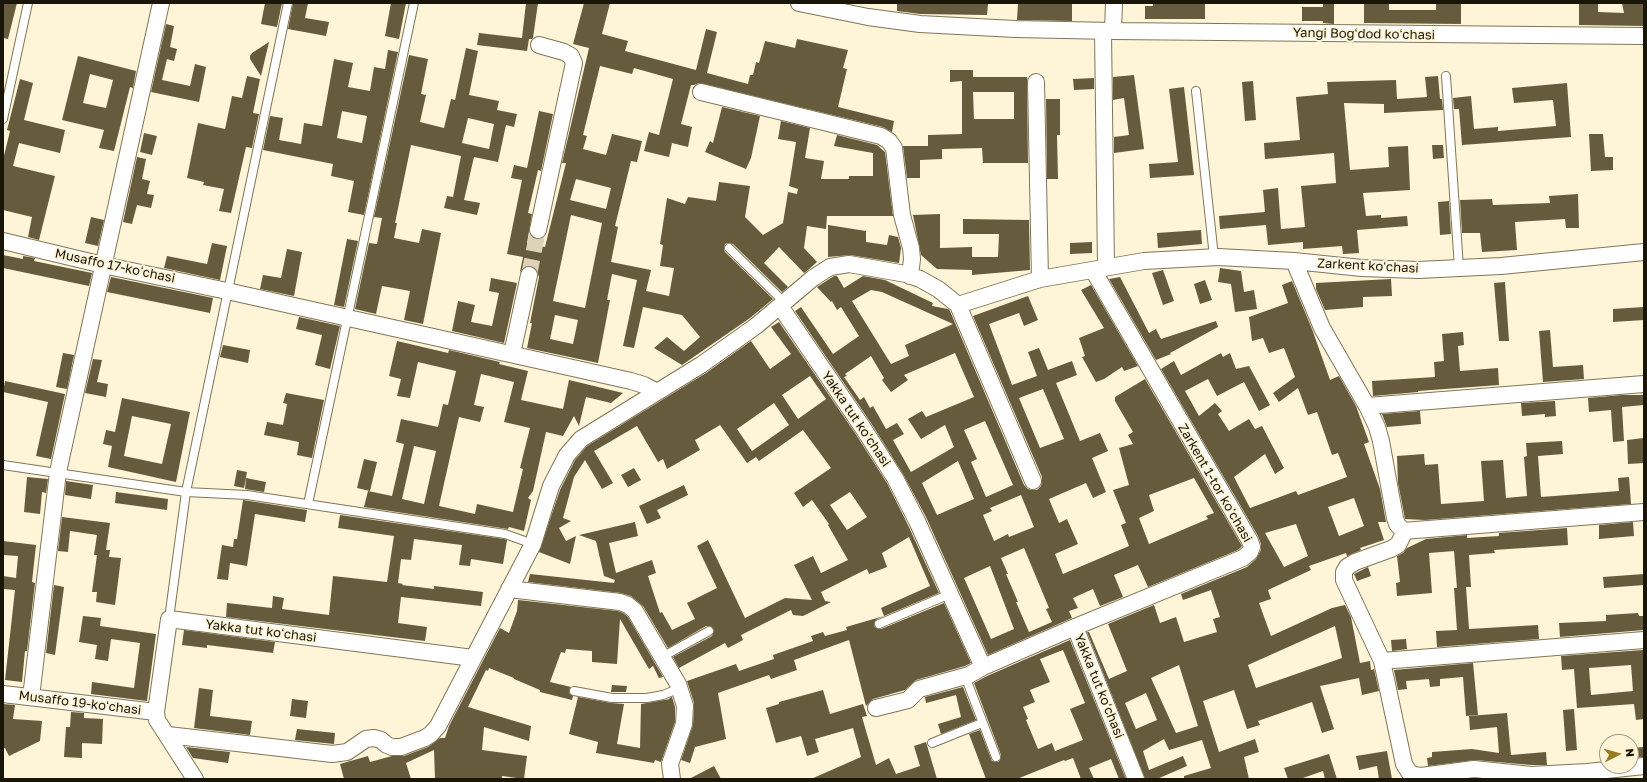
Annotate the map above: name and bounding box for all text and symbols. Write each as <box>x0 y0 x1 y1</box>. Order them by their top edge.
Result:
street label: Yangi Bogʻdod koʻchasi <box>1293 25 1435 43</box>
street label: Musaffo 17-koʻchasi <box>53 246 177 286</box>
street label: Zarkent koʻchasi <box>1317 256 1419 276</box>
street label: Yakka tut koʻchasi <box>818 368 894 470</box>
street label: Zarkent 1-tor koʻchasi <box>1175 421 1255 545</box>
street label: Yakka tut koʻchasi <box>205 616 317 646</box>
street label: Yakka tut koʻchasi <box>1071 631 1127 741</box>
street label: Musaffo 19-koʻchasi <box>18 688 142 718</box>
north arrow <box>1599 734 1639 774</box>
text: N <box>1624 748 1637 758</box>

